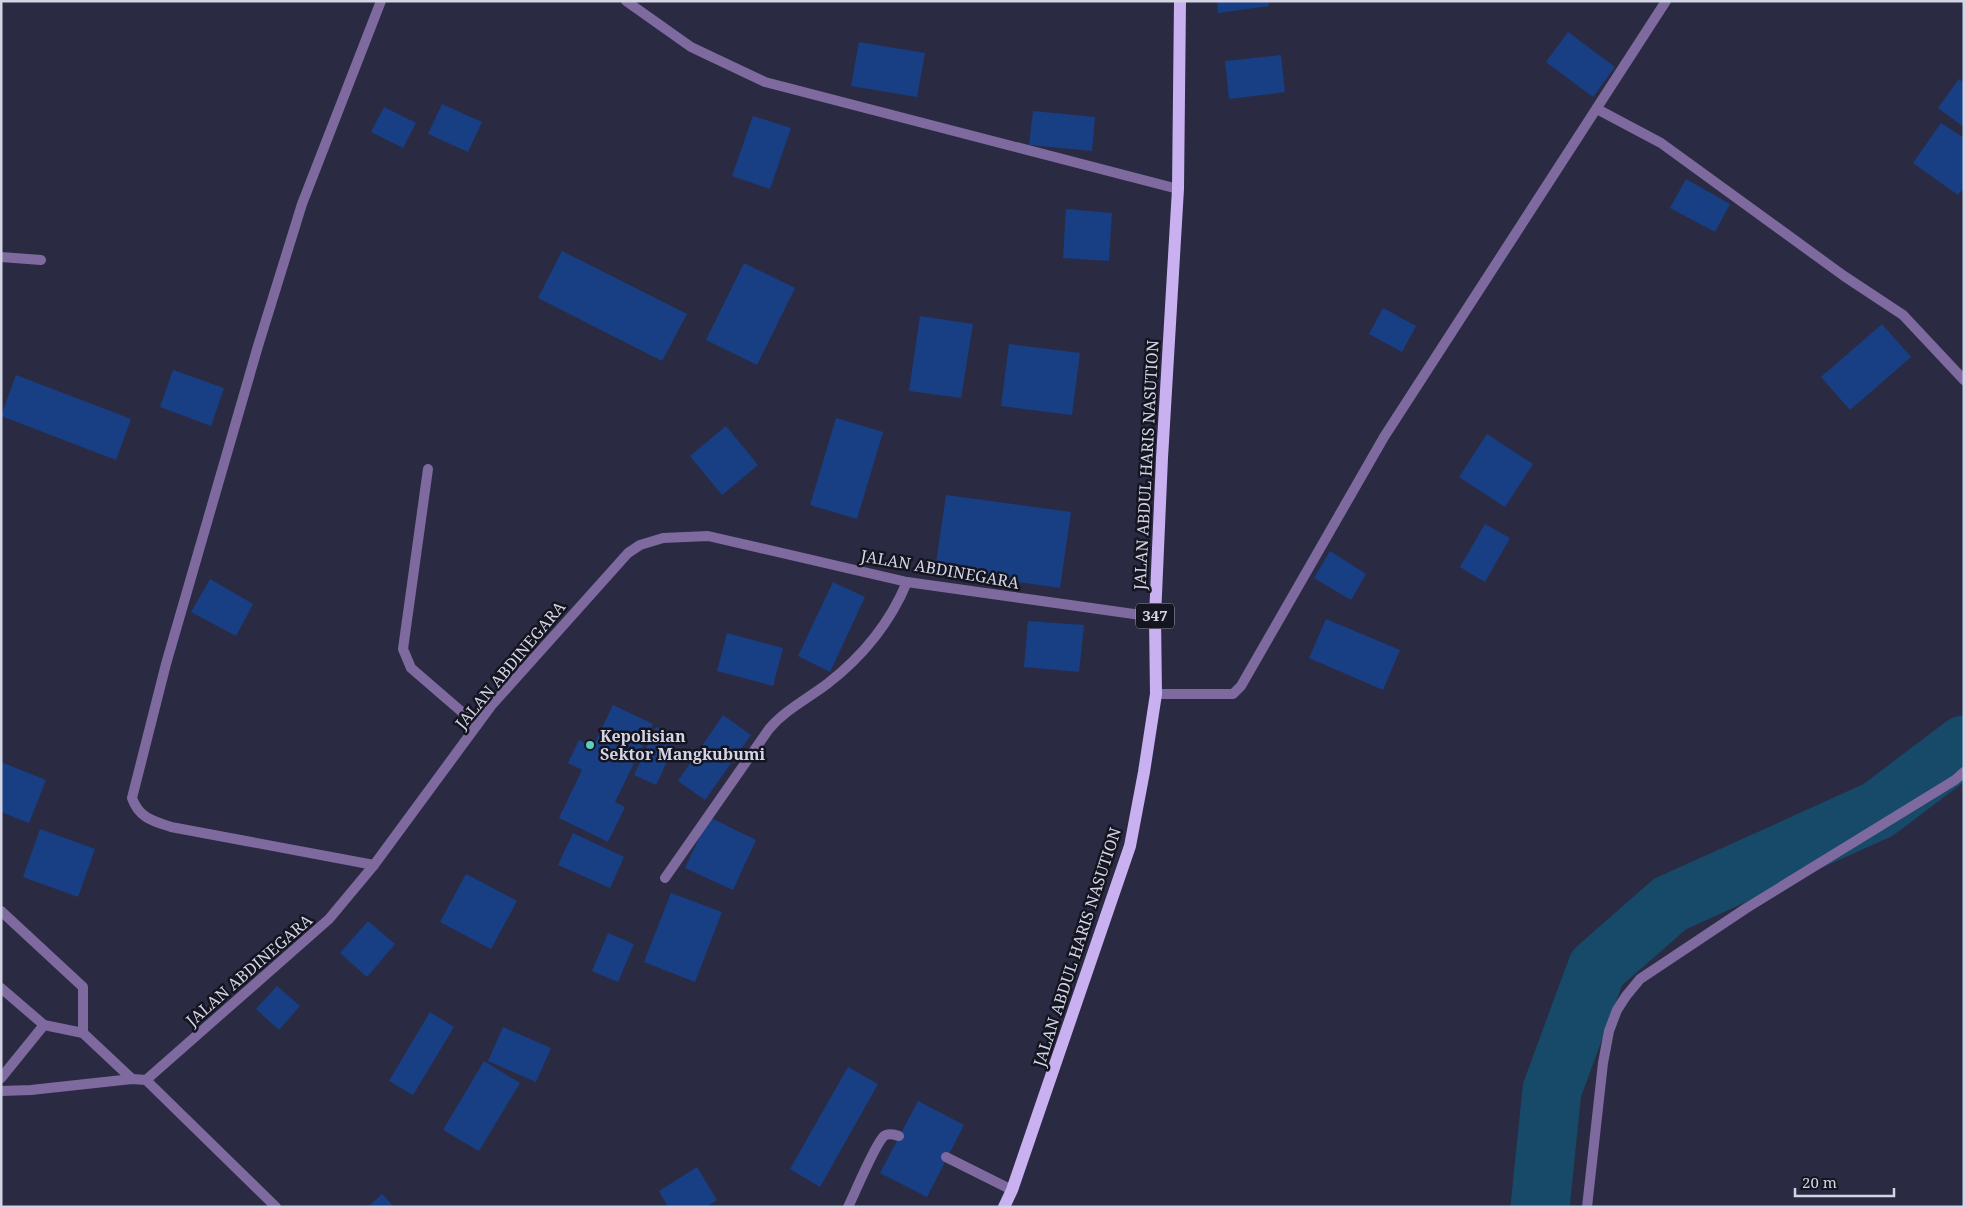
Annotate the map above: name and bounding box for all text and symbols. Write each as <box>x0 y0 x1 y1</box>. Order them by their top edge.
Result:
street label: JALAN ABDUL HARIS NASUTION <box>1128 339 1164 592</box>
street label: JALAN ABDINEGARA <box>858 544 1022 594</box>
street label: JALAN ABDINEGARA <box>449 596 570 734</box>
road number: 347 <box>1136 604 1174 628</box>
place label: Kepolisian Sektor Mangkubumi <box>600 725 766 765</box>
marker: Kepolisian Sektor Mangkubumi <box>584 739 596 751</box>
street label: JALAN ABDUL HARIS NASUTION <box>1028 825 1126 1070</box>
street label: JALAN ABDINEGARA <box>180 909 317 1032</box>
scale bar <box>1795 1166 1894 1198</box>
text: 20 m <box>1802 1172 1837 1192</box>

